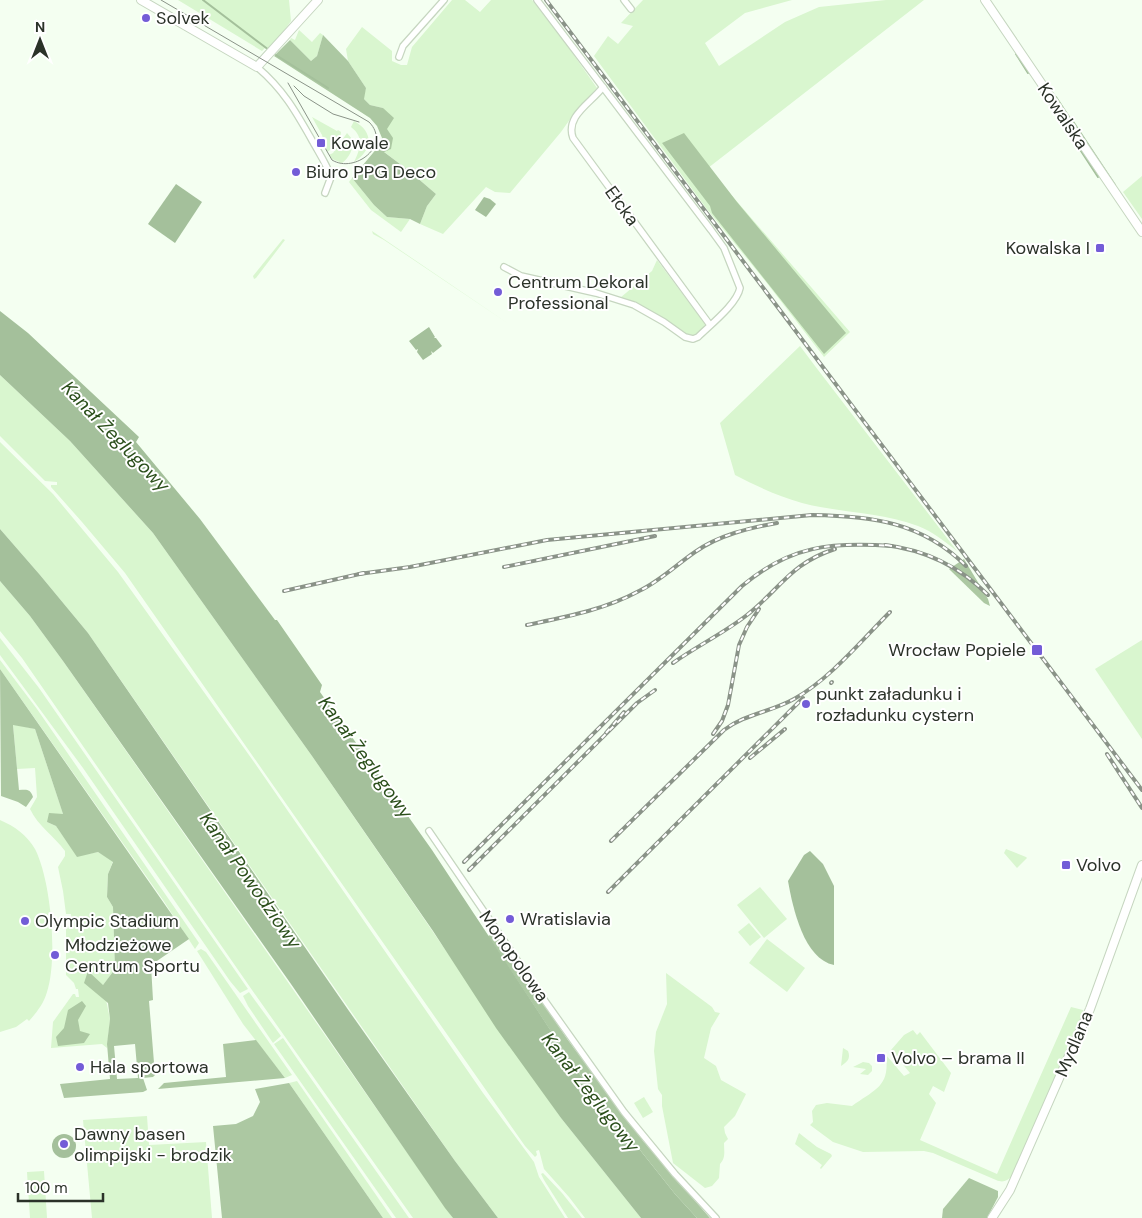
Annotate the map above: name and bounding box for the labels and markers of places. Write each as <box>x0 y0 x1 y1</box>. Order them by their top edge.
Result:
place label: Solvek <box>156 6 209 30</box>
marker: Solvek <box>140 12 152 24</box>
place label: Kowale <box>331 131 389 155</box>
marker: Kowale <box>315 137 327 149</box>
place label: Biuro PPG Deco <box>306 160 436 184</box>
marker: Biuro PPG Deco <box>290 166 302 178</box>
place label: Kowalska I <box>1006 236 1090 260</box>
marker: Kowalska I <box>1094 242 1106 254</box>
place label: Centrum Dekoral Professional <box>508 270 649 315</box>
marker: Centrum Dekoral Professional <box>492 286 504 298</box>
place label: Wrocław Popiele <box>888 638 1026 662</box>
marker: Wrocław Popiele <box>1030 643 1044 657</box>
place label: punkt załadunku i rozładunku cystern <box>816 682 974 727</box>
marker: punkt załadunku i rozładunku cystern <box>800 698 812 710</box>
place label: Volvo <box>1076 853 1121 877</box>
marker: Volvo <box>1060 859 1072 871</box>
place label: Wratislavia <box>520 907 611 931</box>
place label: Olympic Stadium <box>35 909 179 933</box>
marker: Wratislavia <box>504 913 516 925</box>
marker: Olympic Stadium <box>19 915 31 927</box>
place label: Młodzieżowe Centrum Sportu <box>65 933 200 978</box>
marker: Młodzieżowe Centrum Sportu <box>49 949 61 961</box>
place label: Volvo – brama II <box>891 1046 1025 1070</box>
marker: Volvo – brama II <box>875 1052 887 1064</box>
place label: Hala sportowa <box>90 1055 209 1079</box>
marker: Hala sportowa <box>74 1061 86 1073</box>
place label: Dawny basen olimpijski - brodzik <box>74 1122 232 1167</box>
marker: Dawny basen olimpijski - brodzik <box>58 1138 70 1150</box>

